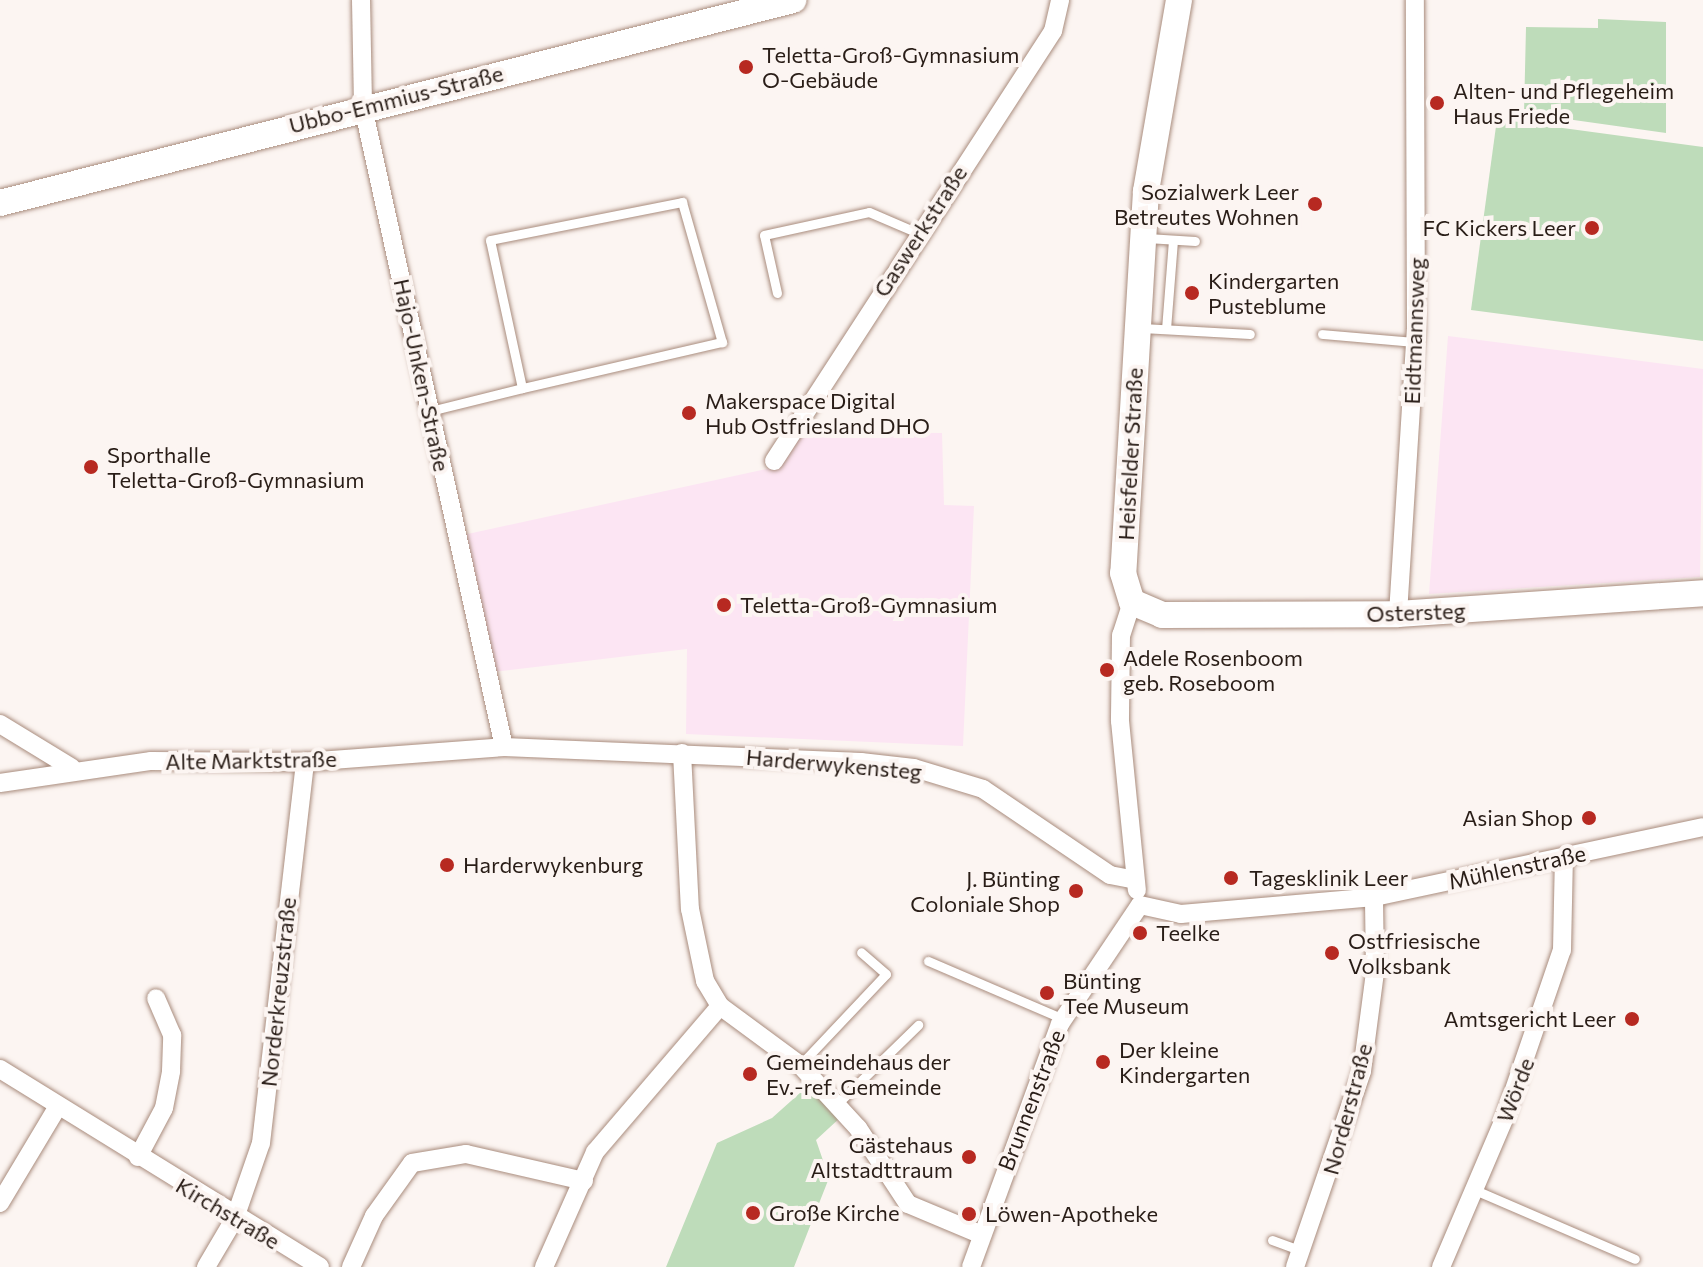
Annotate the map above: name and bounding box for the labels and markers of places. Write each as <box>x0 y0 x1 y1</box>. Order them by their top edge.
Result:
place label: Teletta-Groß-Gymnasium O-Gebäude <box>762 41 1019 92</box>
marker: Teletta-Groß-Gymnasium O-Gebäude <box>737 58 755 76</box>
place label: Alten- und Pflegeheim Haus Friede <box>1453 77 1674 128</box>
marker: Alten- und Pflegeheim Haus Friede <box>1428 94 1446 112</box>
place label: Sozialwerk Leer Betreutes Wohnen <box>1114 178 1299 230</box>
marker: Sozialwerk Leer Betreutes Wohnen <box>1306 195 1324 213</box>
place label: FC Kickers Leer <box>1423 215 1576 241</box>
marker: FC Kickers Leer <box>1583 219 1601 237</box>
place label: Kindergarten Pusteblume <box>1208 267 1339 318</box>
marker: Kindergarten Pusteblume <box>1183 284 1201 302</box>
place label: Makerspace Digital Hub Ostfriesland DHO <box>705 387 930 438</box>
marker: Makerspace Digital Hub Ostfriesland DHO <box>680 404 698 422</box>
place label: Sporthalle Teletta-Groß-Gymnasium <box>107 441 364 492</box>
marker: Sporthalle Teletta-Groß-Gymnasium <box>82 458 100 476</box>
place label: Teletta-Groß-Gymnasium <box>740 592 997 618</box>
marker: Teletta-Groß-Gymnasium <box>715 596 733 614</box>
place label: Adele Rosenboom geb. Roseboom <box>1123 644 1303 696</box>
marker: Adele Rosenboom geb. Roseboom <box>1098 661 1116 679</box>
place label: Asian Shop <box>1462 805 1573 831</box>
marker: Asian Shop <box>1580 809 1598 827</box>
place label: Harderwykenburg <box>463 852 643 878</box>
marker: Harderwykenburg <box>438 856 456 874</box>
place label: J. Bünting Coloniale Shop <box>910 865 1060 916</box>
place label: Tagesklinik Leer <box>1249 865 1408 891</box>
marker: Tagesklinik Leer <box>1220 867 1242 889</box>
marker: J. Bünting Coloniale Shop <box>1067 882 1085 900</box>
place label: Teelke <box>1156 920 1220 946</box>
marker: Teelke <box>1131 924 1149 942</box>
place label: Ostfriesische Volksbank <box>1348 927 1480 978</box>
marker: Ostfriesische Volksbank <box>1323 944 1341 962</box>
place label: Bünting Tee Museum <box>1063 967 1189 1018</box>
marker: Bünting Tee Museum <box>1038 984 1056 1002</box>
place label: Amtsgericht Leer <box>1444 1006 1616 1032</box>
marker: Amtsgericht Leer <box>1623 1010 1641 1028</box>
place label: Der kleine Kindergarten <box>1119 1036 1250 1088</box>
place label: Gemeindehaus der Ev.-ref. Gemeinde <box>766 1048 951 1100</box>
marker: Der kleine Kindergarten <box>1094 1053 1112 1071</box>
marker: Gemeindehaus der Ev.-ref. Gemeinde <box>741 1065 759 1083</box>
place label: Gästehaus Altstadttraum <box>810 1131 953 1182</box>
marker: Gästehaus Altstadttraum <box>960 1148 978 1166</box>
place label: Große Kirche <box>769 1200 900 1226</box>
place label: Löwen-Apotheke <box>985 1201 1158 1227</box>
marker: Große Kirche <box>744 1204 762 1222</box>
marker: Löwen-Apotheke <box>960 1205 978 1223</box>

